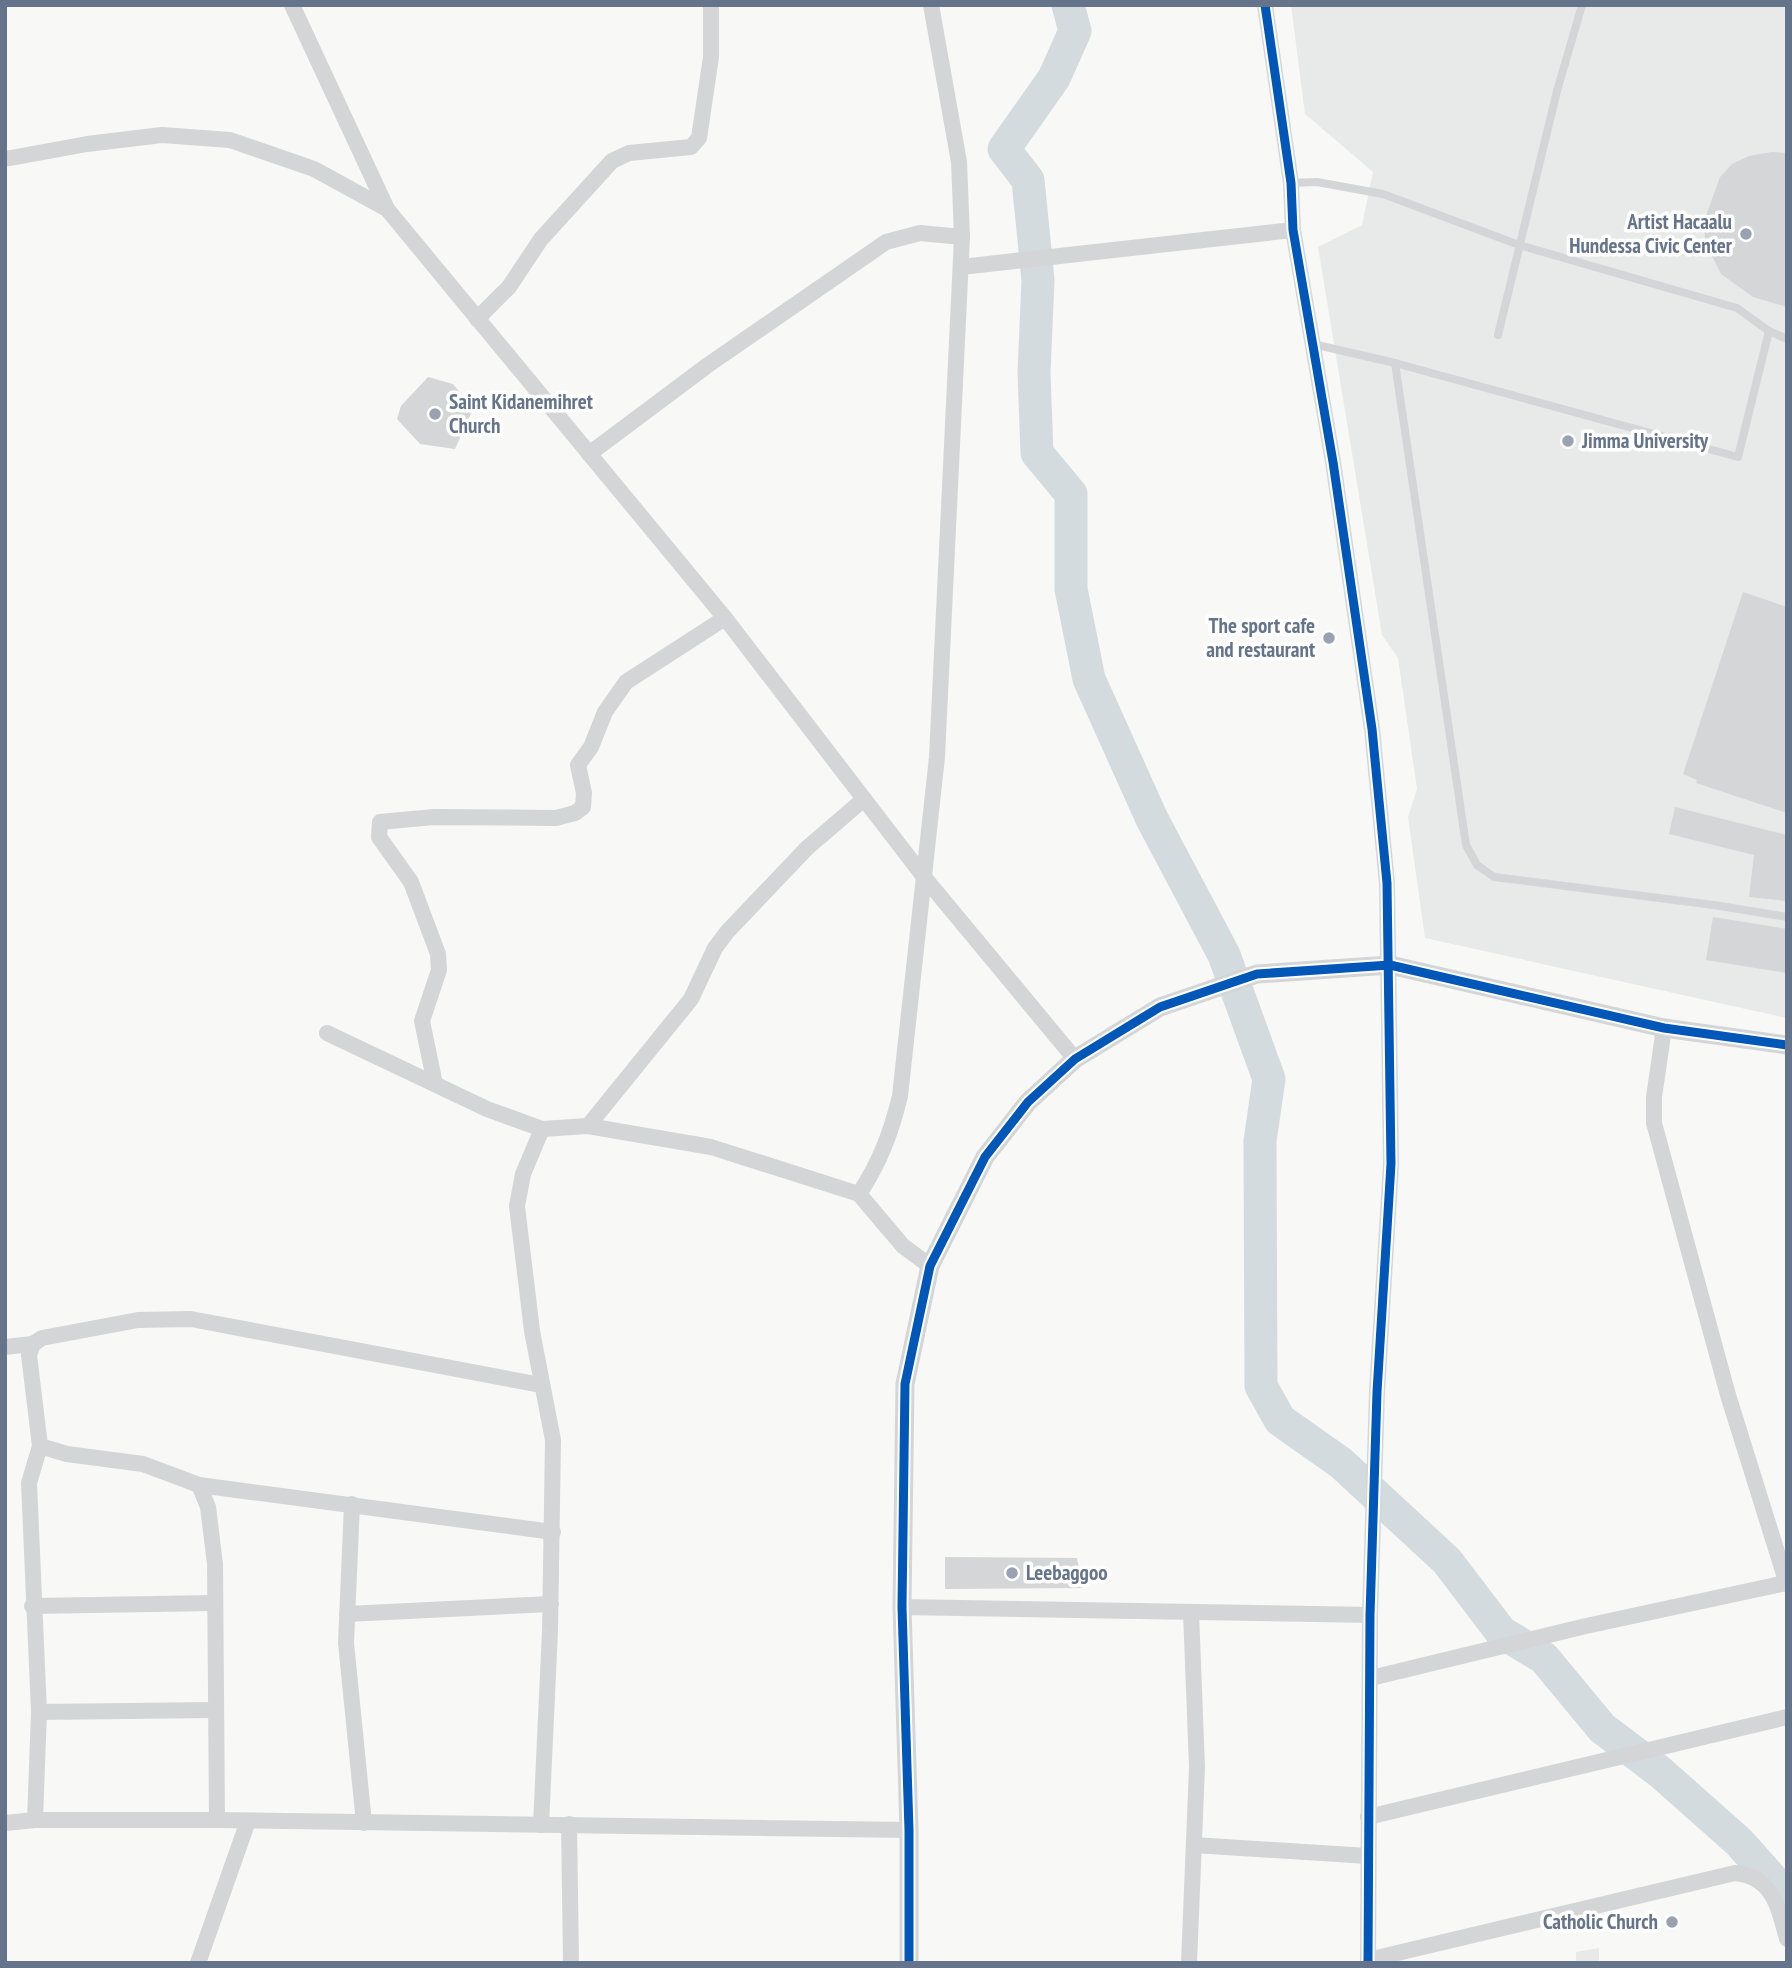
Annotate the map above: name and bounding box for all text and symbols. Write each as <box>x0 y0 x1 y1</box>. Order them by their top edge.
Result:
place label: Artist Hacaalu Hundessa Civic Center <box>1569 208 1733 259</box>
marker: Artist Hacaalu Hundessa Civic Center <box>1738 226 1754 242</box>
place label: Saint Kidanemihret Church <box>449 388 593 439</box>
marker: Saint Kidanemihret Church <box>427 406 443 422</box>
place label: Jimma University <box>1581 427 1709 454</box>
marker: Jimma University <box>1560 433 1576 449</box>
place label: The sport cafe and restaurant <box>1206 612 1315 663</box>
marker: The sport cafe and restaurant <box>1321 630 1337 646</box>
place label: Leebaggoo <box>1026 1559 1108 1586</box>
marker: Leebaggoo <box>1004 1565 1020 1581</box>
place label: Catholic Church <box>1543 1908 1658 1935</box>
marker: Catholic Church <box>1664 1914 1680 1930</box>

